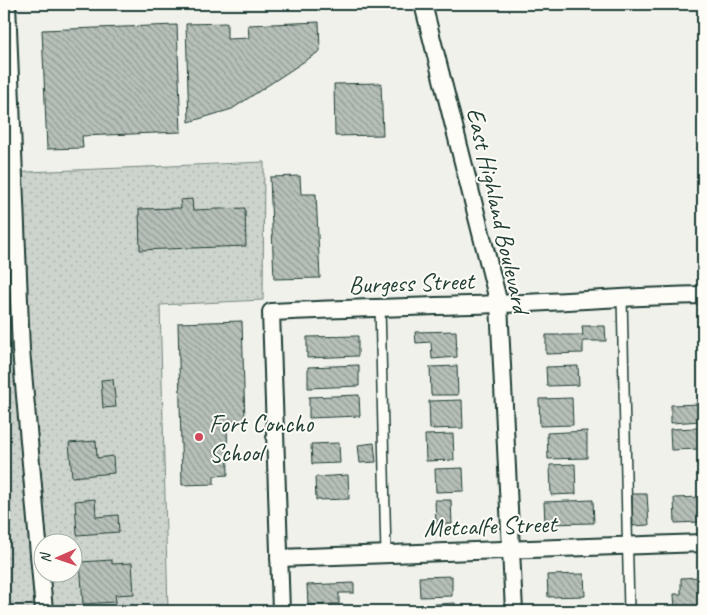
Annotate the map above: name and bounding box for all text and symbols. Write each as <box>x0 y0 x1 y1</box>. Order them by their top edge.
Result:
street label: East Highland Boulevard <box>459 105 538 320</box>
street label: Burgess Street <box>348 265 477 301</box>
place label: Fort Concho School <box>209 408 314 469</box>
marker: Fort Concho School <box>193 431 205 443</box>
street label: Metcalfe Street <box>423 508 560 544</box>
north arrow <box>32 532 82 582</box>
text: N <box>37 551 54 563</box>

